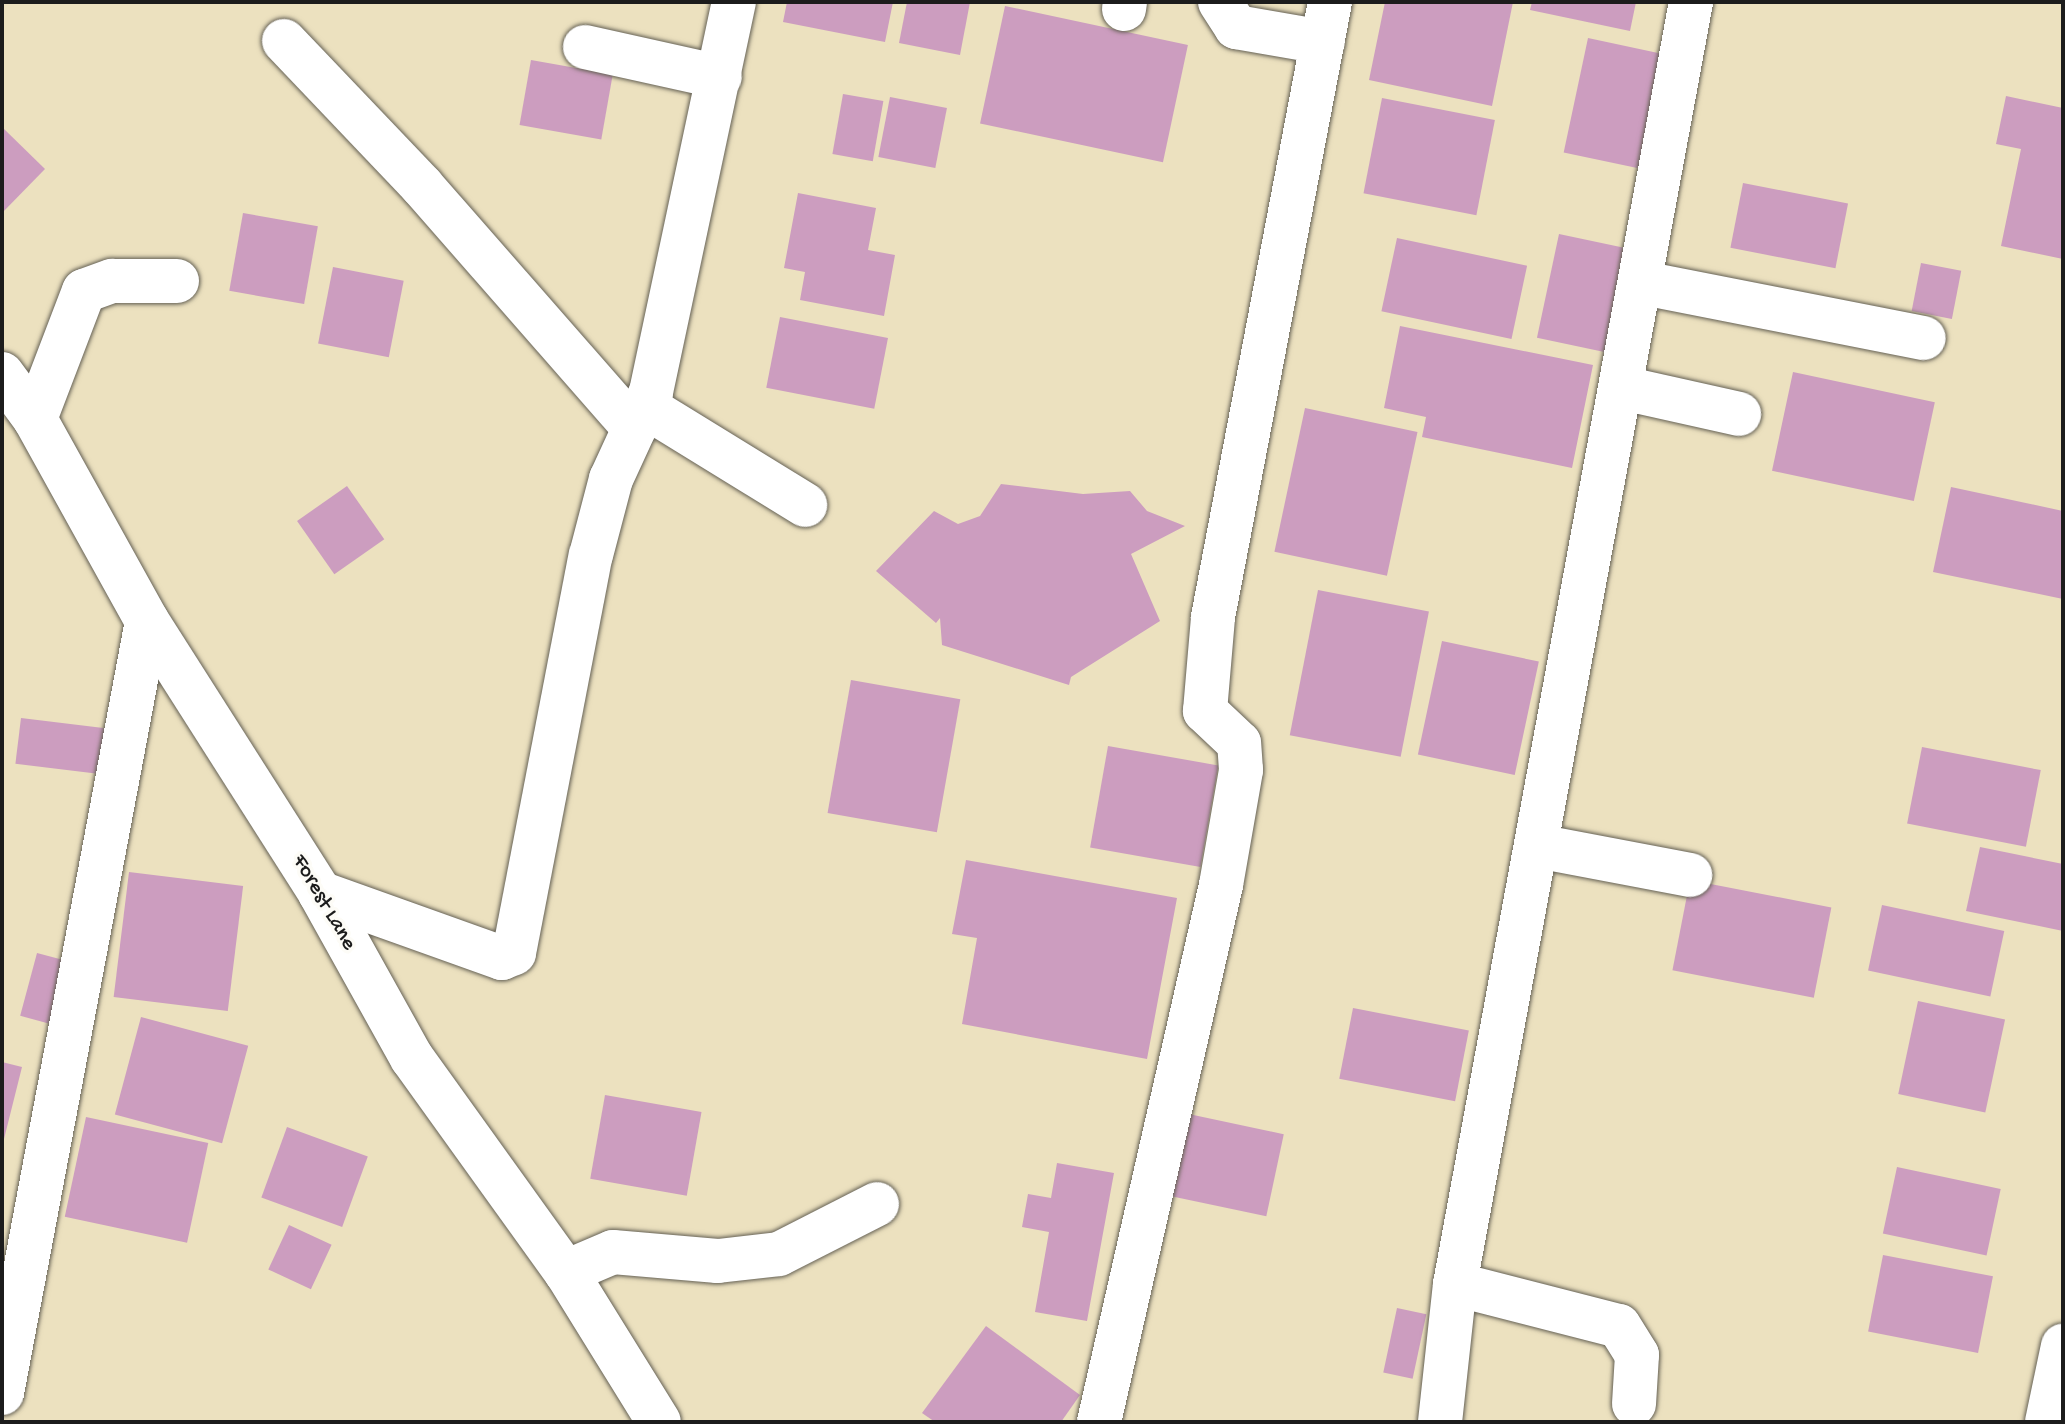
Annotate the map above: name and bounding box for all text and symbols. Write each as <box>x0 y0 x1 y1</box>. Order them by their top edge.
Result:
street label: Forest Lane <box>285 850 361 956</box>

